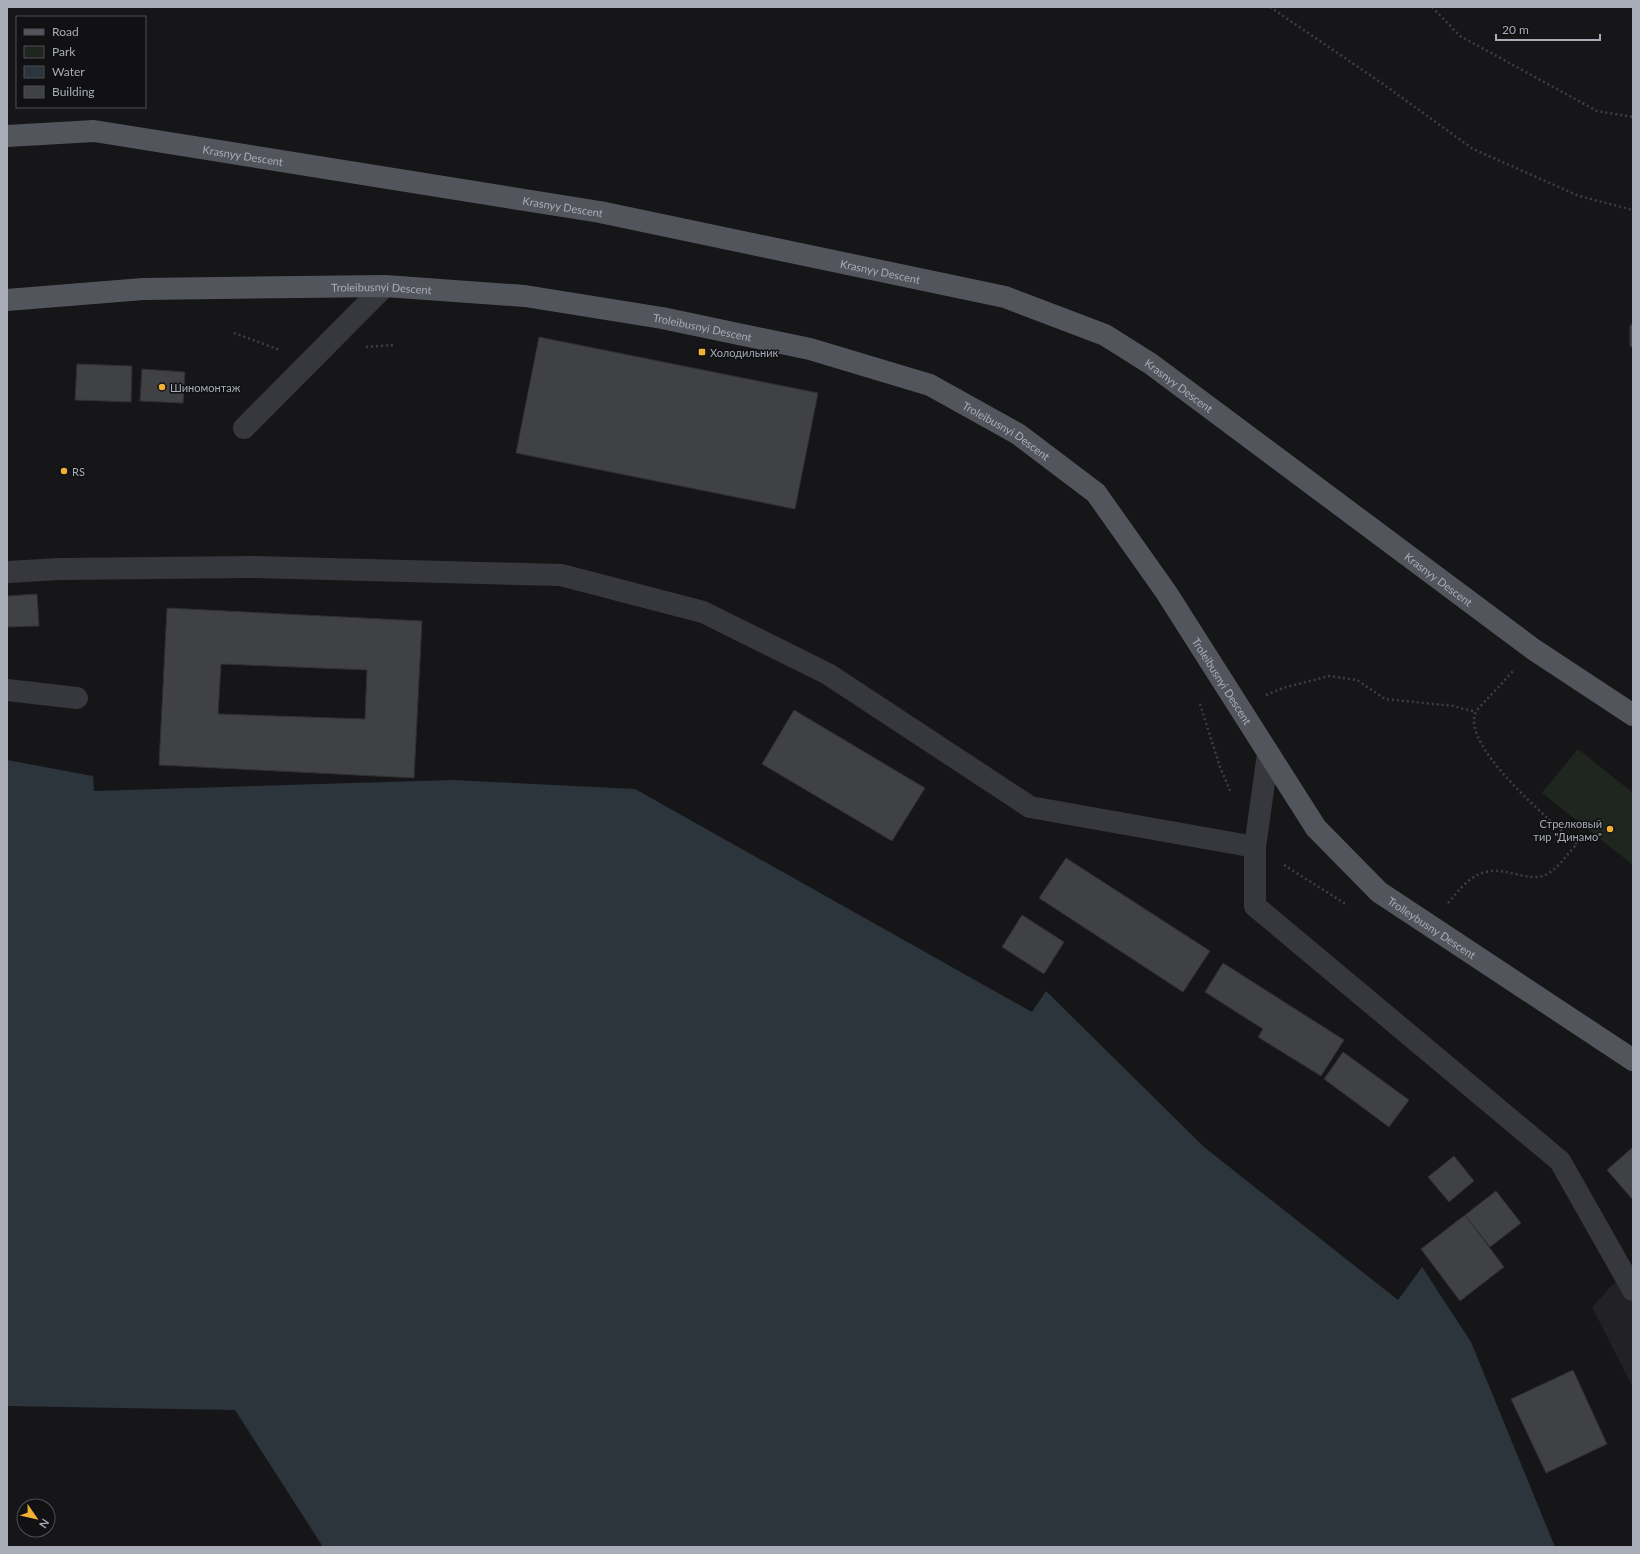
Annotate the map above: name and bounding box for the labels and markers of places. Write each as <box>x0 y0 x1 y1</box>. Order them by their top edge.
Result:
place label: Холодильник <box>710 346 779 359</box>
marker: Холодильник <box>697 347 707 357</box>
place label: Шиномонтаж <box>170 381 241 394</box>
marker: Шиномонтаж <box>157 382 167 392</box>
place label: RS <box>72 465 85 478</box>
marker: RS <box>59 466 69 476</box>
place label: Стрелковый тир "Динамо" <box>1533 817 1602 843</box>
marker: Стрелковый тир "Динамо" <box>1605 824 1615 834</box>

